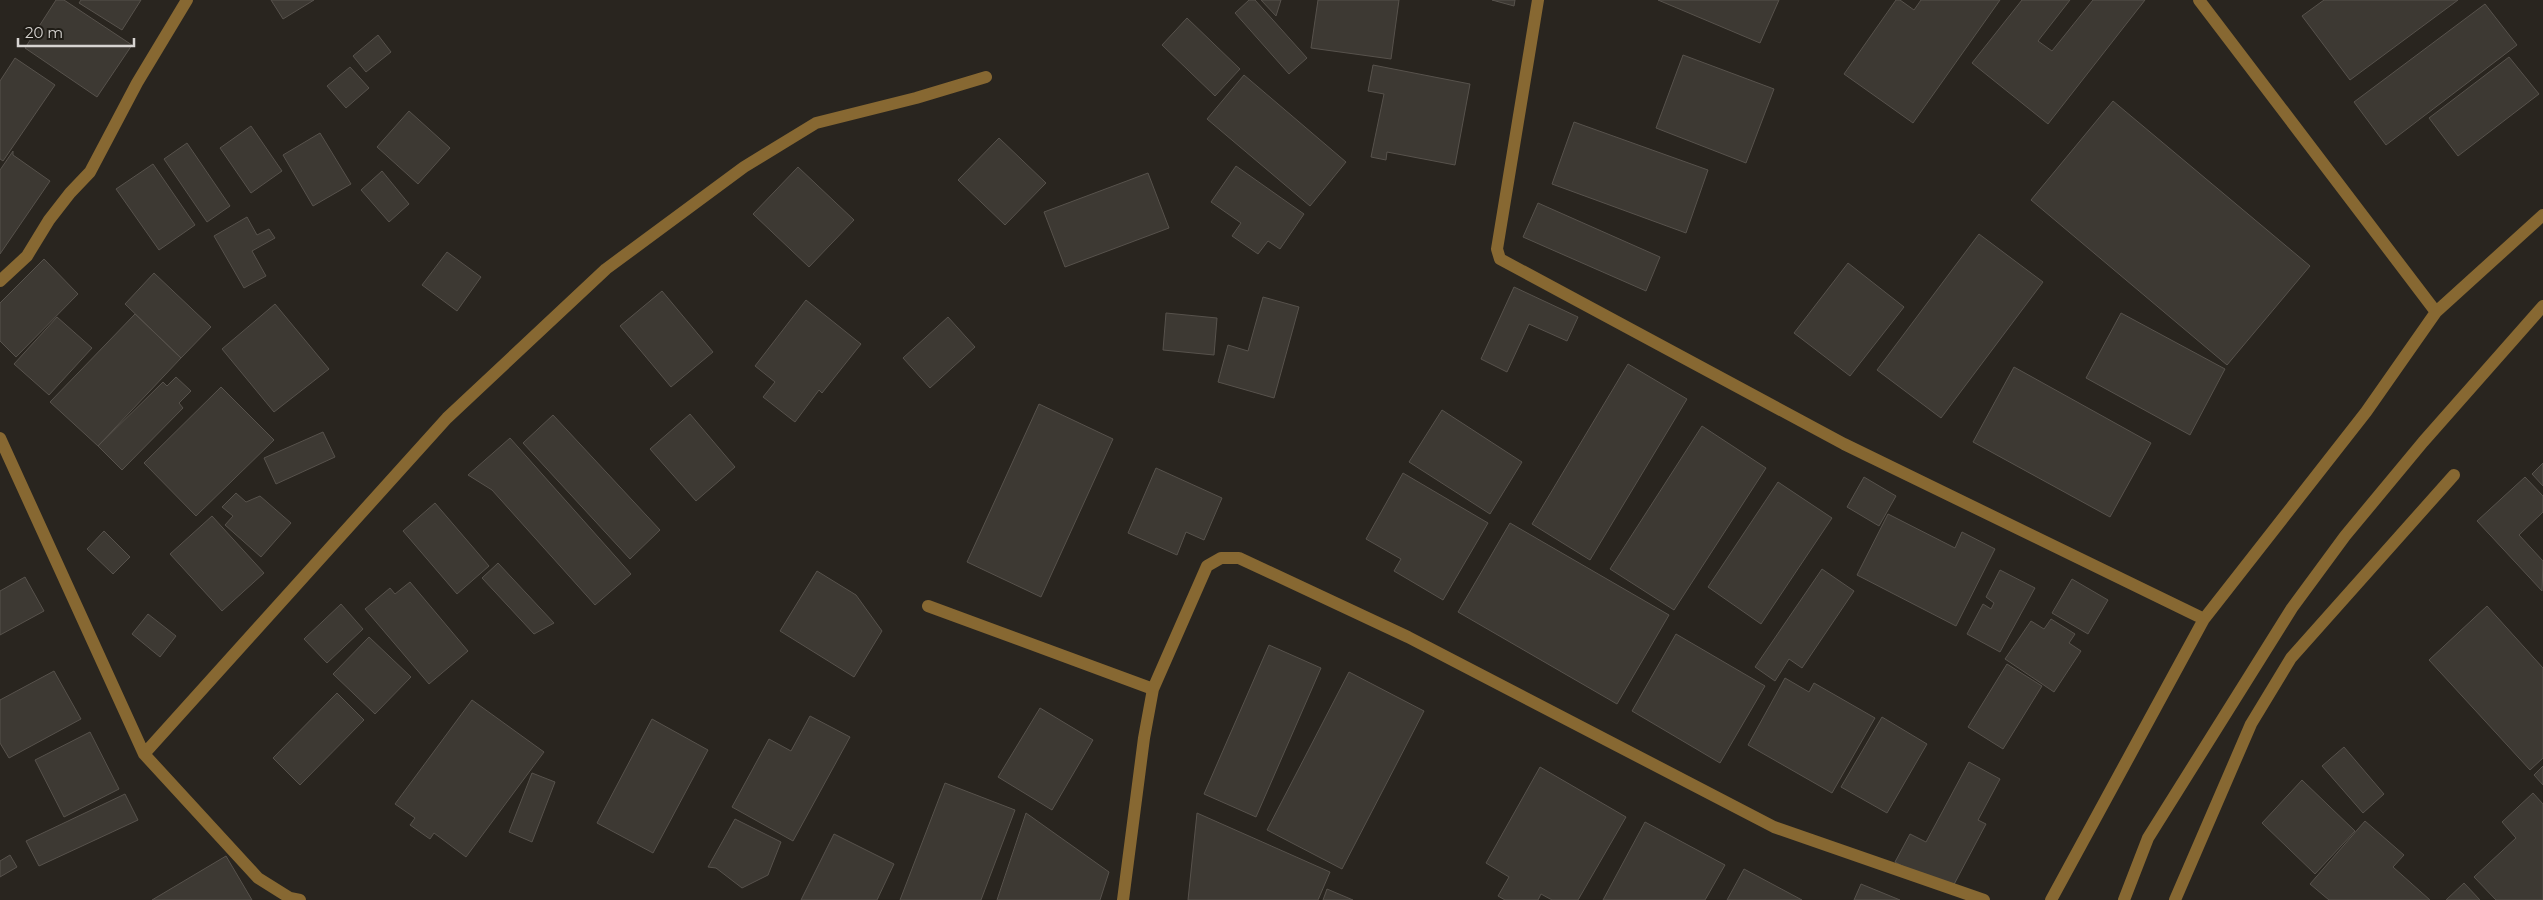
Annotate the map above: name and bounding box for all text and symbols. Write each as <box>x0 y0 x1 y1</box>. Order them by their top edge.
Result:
scale bar <box>18 15 134 47</box>
text: 20 m <box>25 23 63 42</box>

